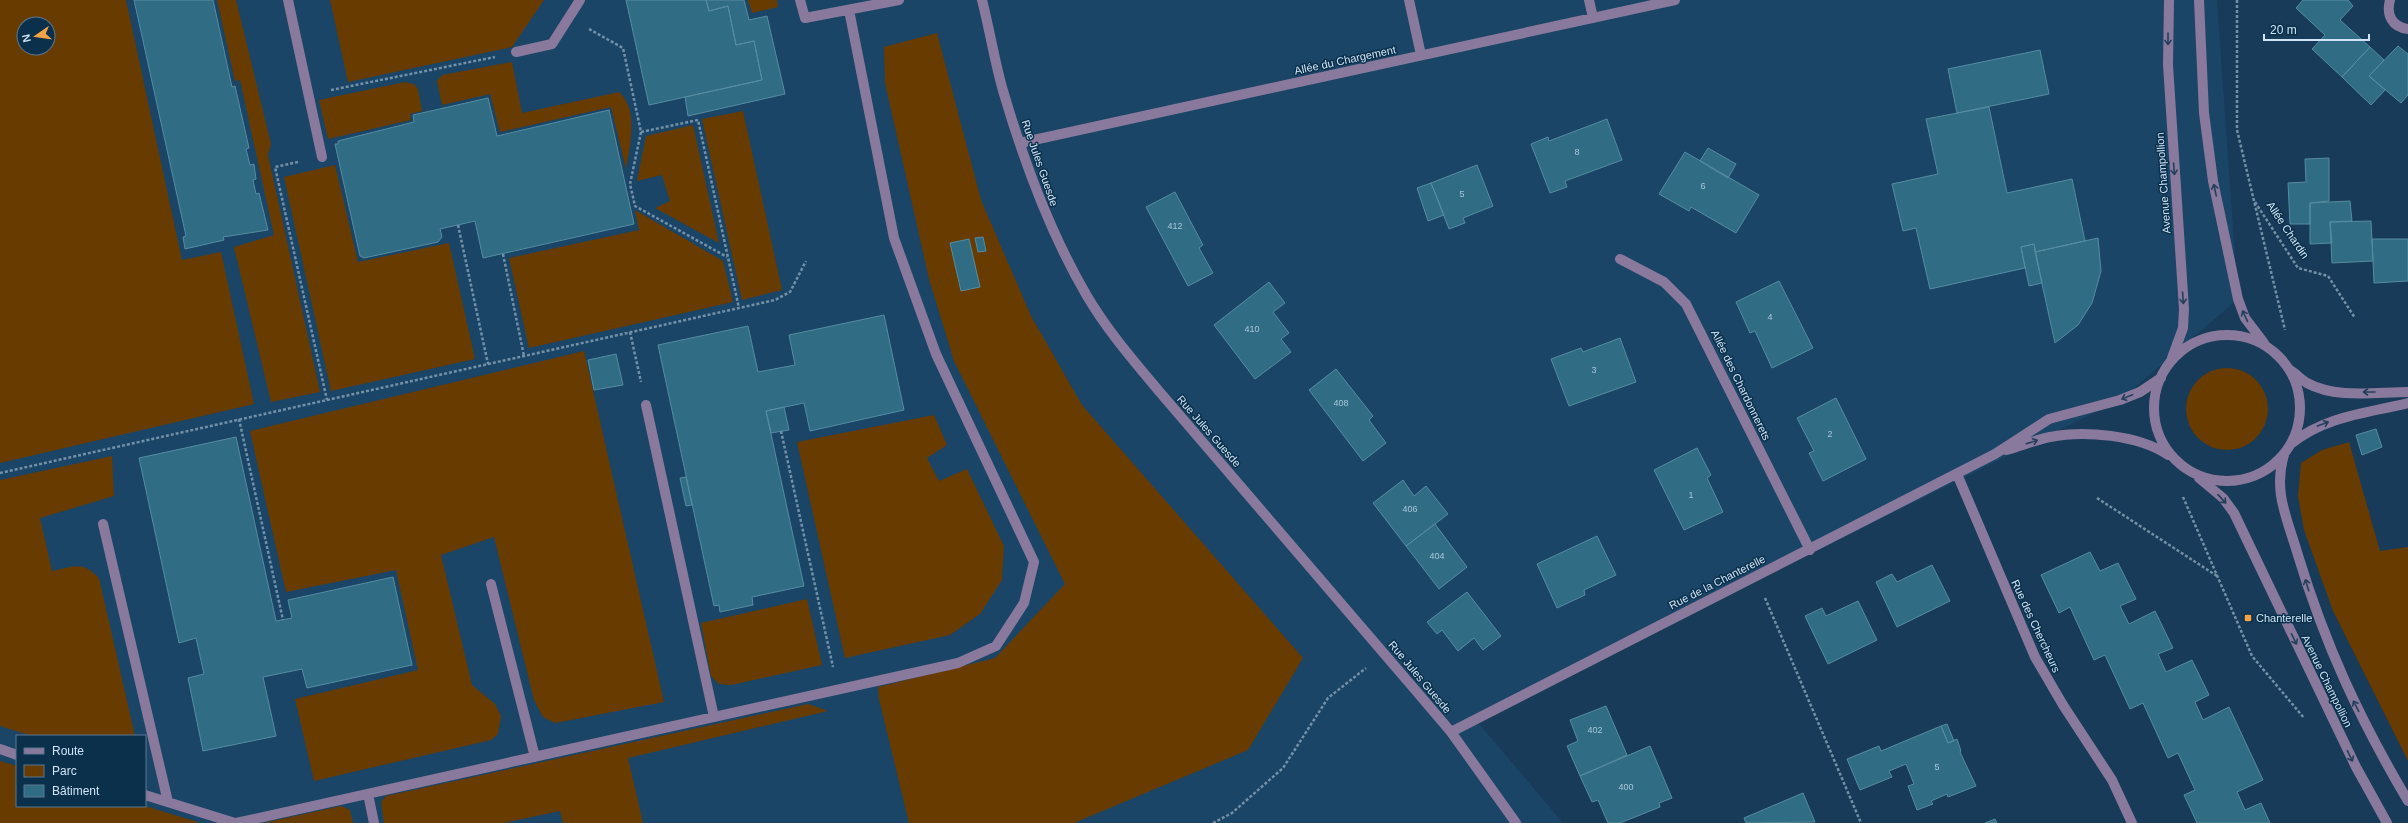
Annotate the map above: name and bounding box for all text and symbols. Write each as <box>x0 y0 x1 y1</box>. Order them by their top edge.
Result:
north arrow <box>16 16 56 56</box>
scale bar <box>2264 16 2369 42</box>
text: 20 m <box>2270 23 2297 37</box>
one-way arrow <box>2164 32 2172 45</box>
text: N <box>20 33 33 43</box>
street label: Allée du Chargement <box>1293 43 1397 77</box>
street label: Rue Jules Guesde <box>1020 118 1060 208</box>
street label: Avenue Champollion <box>2153 132 2173 234</box>
house number: 8 <box>1574 147 1580 157</box>
one-way arrow <box>2171 162 2178 175</box>
house number: 6 <box>1700 181 1706 191</box>
one-way arrow <box>2210 184 2218 197</box>
house number: 5 <box>1459 189 1465 199</box>
street label: Allée Chardin <box>2265 199 2311 261</box>
house number: 412 <box>1167 221 1183 231</box>
one-way arrow <box>2180 291 2187 304</box>
one-way arrow <box>2241 310 2248 322</box>
house number: 4 <box>1767 312 1773 322</box>
house number: 410 <box>1244 324 1260 334</box>
street label: Allée des Chardonnerets <box>1709 328 1773 442</box>
house number: 3 <box>1591 365 1597 375</box>
one-way arrow <box>2363 388 2376 396</box>
street label: Rue Jules Guesde <box>1175 393 1243 469</box>
one-way arrow <box>2121 394 2133 402</box>
house number: 408 <box>1333 398 1349 408</box>
one-way arrow <box>2317 420 2330 427</box>
house number: 2 <box>1827 429 1833 439</box>
one-way arrow <box>2025 438 2038 445</box>
house number: 1 <box>1688 490 1694 500</box>
one-way arrow <box>2217 493 2226 503</box>
house number: 406 <box>1402 504 1418 514</box>
house number: 404 <box>1429 551 1445 561</box>
street label: Rue de la Chanterelle <box>1667 553 1767 611</box>
street label: Rue des Chercheurs <box>2009 578 2063 675</box>
one-way arrow <box>2303 579 2310 592</box>
place label: Chanterelle <box>2256 612 2312 624</box>
marker: Chanterelle <box>2243 613 2253 623</box>
one-way arrow <box>2291 632 2298 644</box>
street label: Avenue Champollion <box>2299 633 2355 729</box>
street label: Rue Jules Guesde <box>1386 638 1454 716</box>
one-way arrow <box>2352 700 2359 712</box>
house number: 402 <box>1587 725 1603 735</box>
legend <box>16 735 146 807</box>
text: Route <box>52 744 84 758</box>
one-way arrow <box>2347 749 2354 761</box>
house number: 5 <box>1934 762 1940 772</box>
text: Parc <box>52 764 77 778</box>
house number: 400 <box>1618 782 1634 792</box>
text: Bâtiment <box>52 784 100 798</box>

